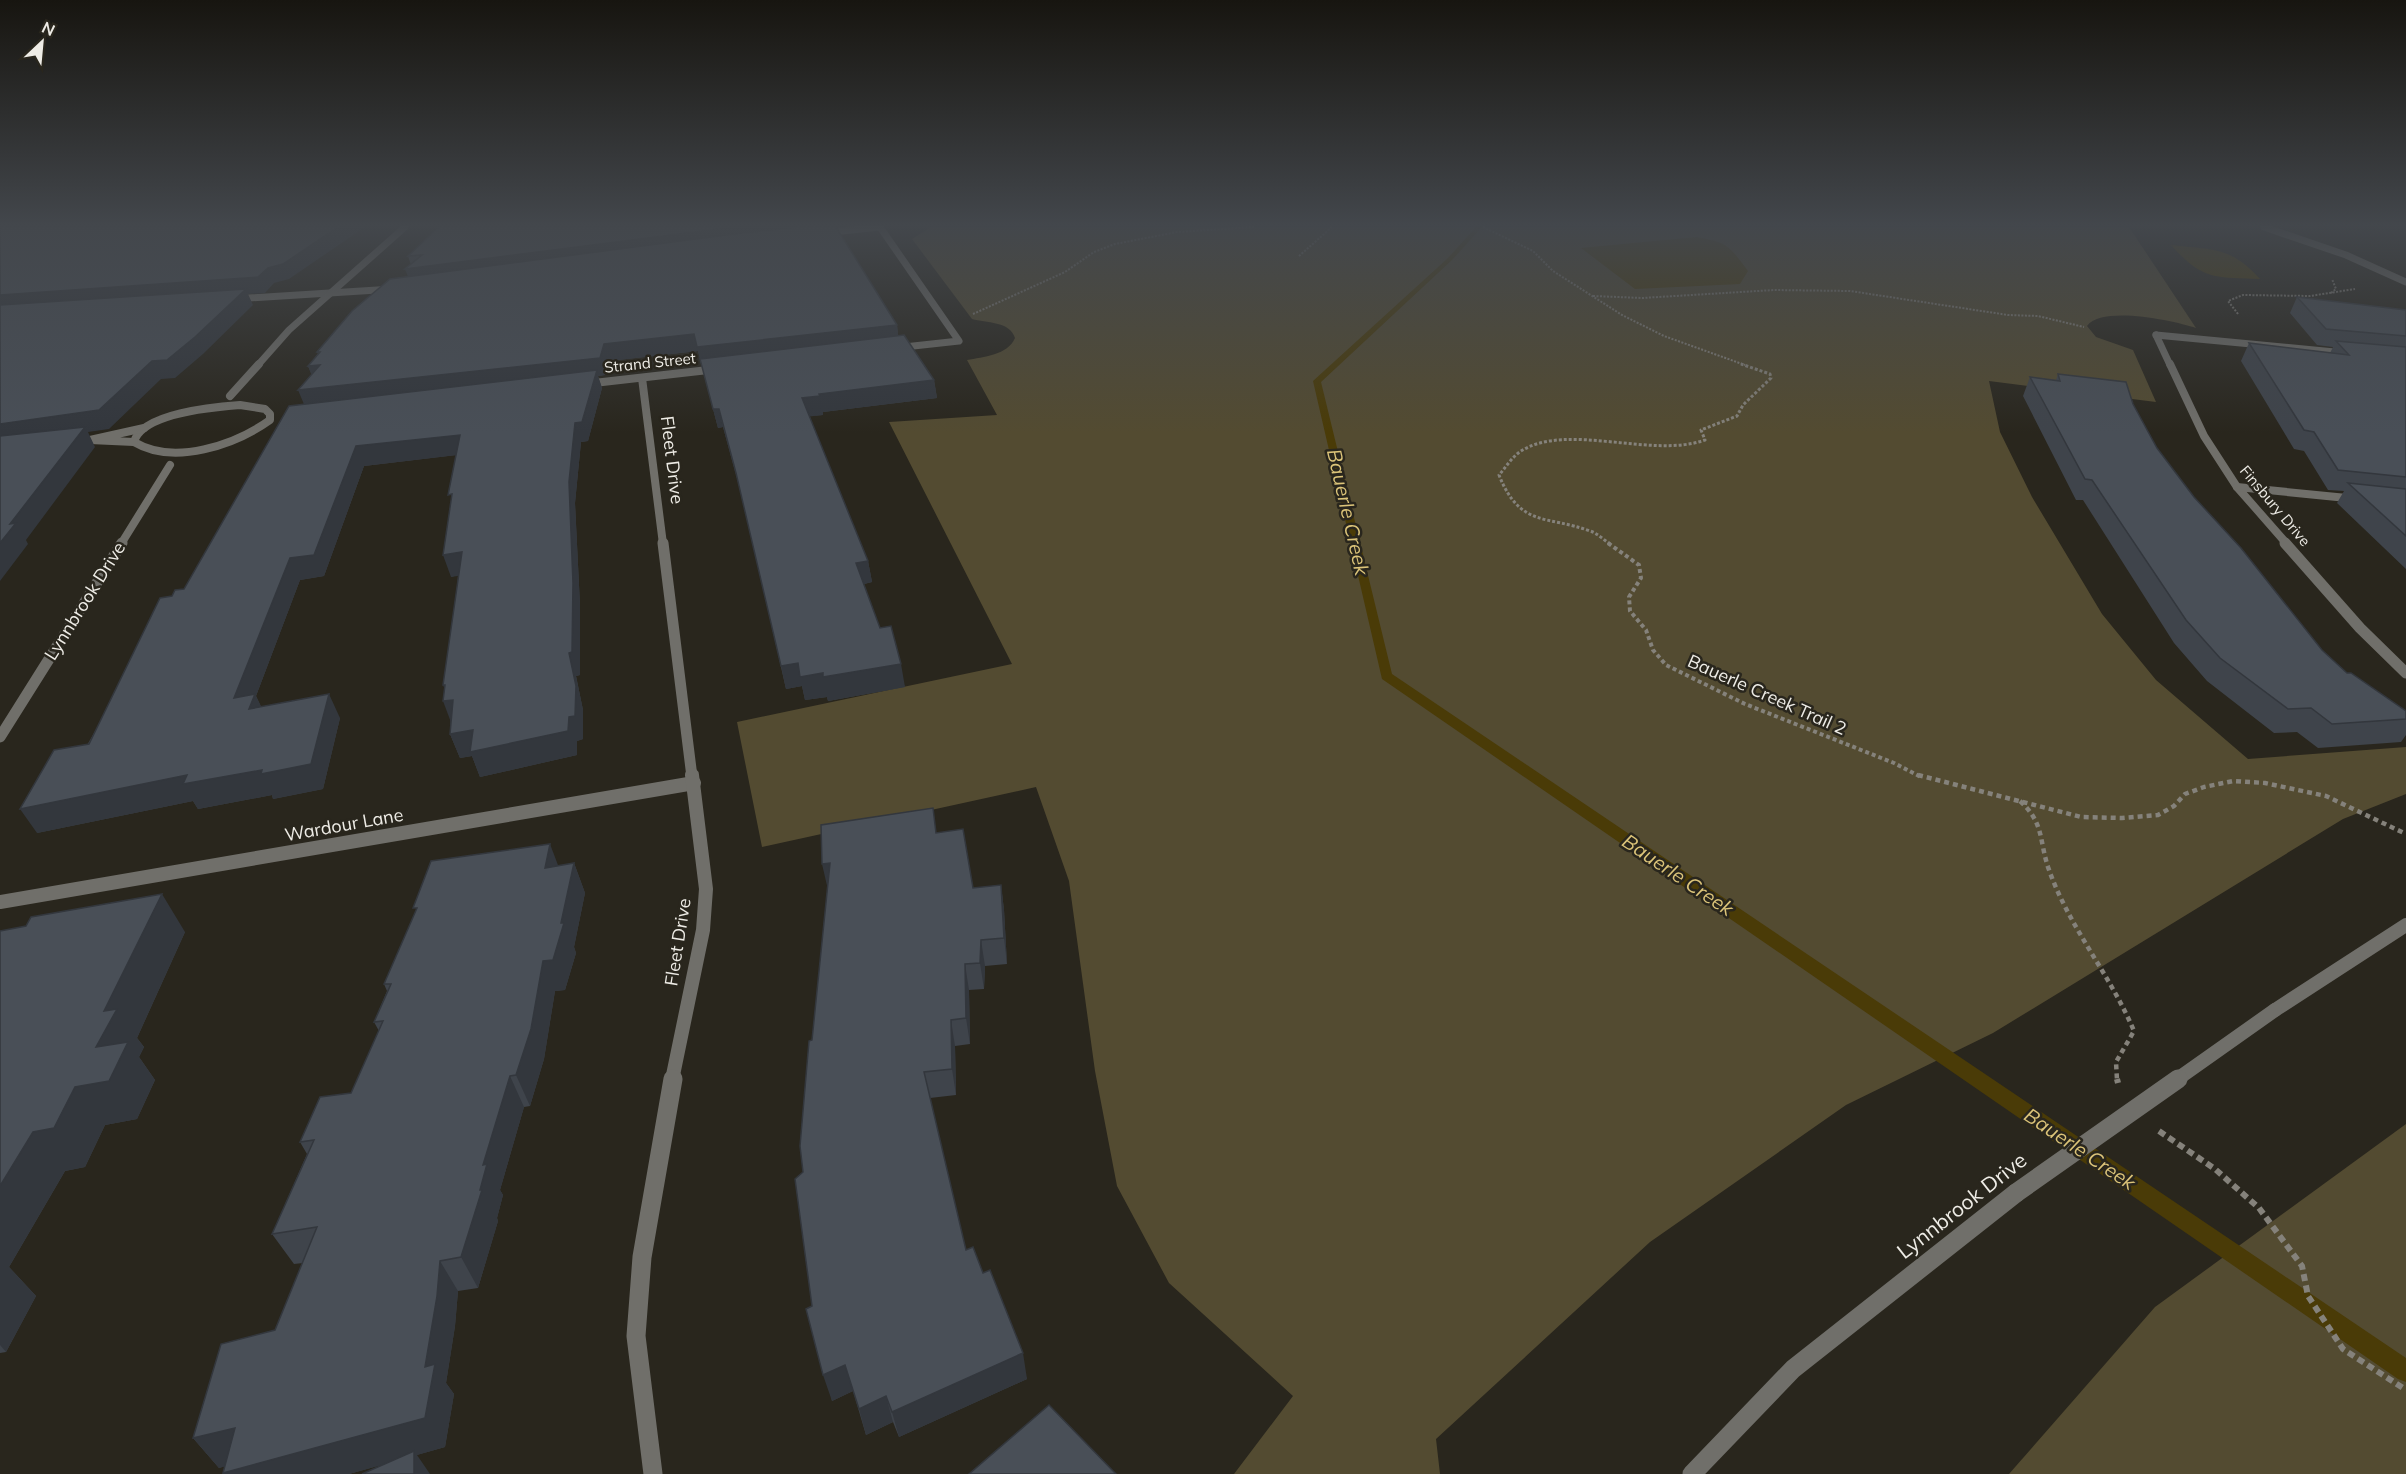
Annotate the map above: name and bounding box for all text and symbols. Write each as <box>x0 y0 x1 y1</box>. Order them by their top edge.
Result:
north arrow <box>12 12 72 72</box>
text: N <box>39 17 58 40</box>
street label: Strand Street <box>603 348 697 377</box>
street label: Fleet Drive <box>656 415 689 505</box>
water label: Bauerle Creek <box>1322 446 1375 578</box>
street label: Finsbury Drive <box>2236 461 2315 550</box>
street label: Lynnbrook Drive <box>39 537 130 664</box>
street label: Bauerle Creek Trail 2 <box>1684 649 1850 740</box>
street label: Wardour Lane <box>283 803 405 846</box>
water label: Bauerle Creek <box>1618 828 1739 921</box>
street label: Fleet Drive <box>659 896 696 987</box>
water label: Bauerle Creek <box>2020 1102 2141 1195</box>
street label: Lynnbrook Drive <box>1891 1147 2031 1264</box>

